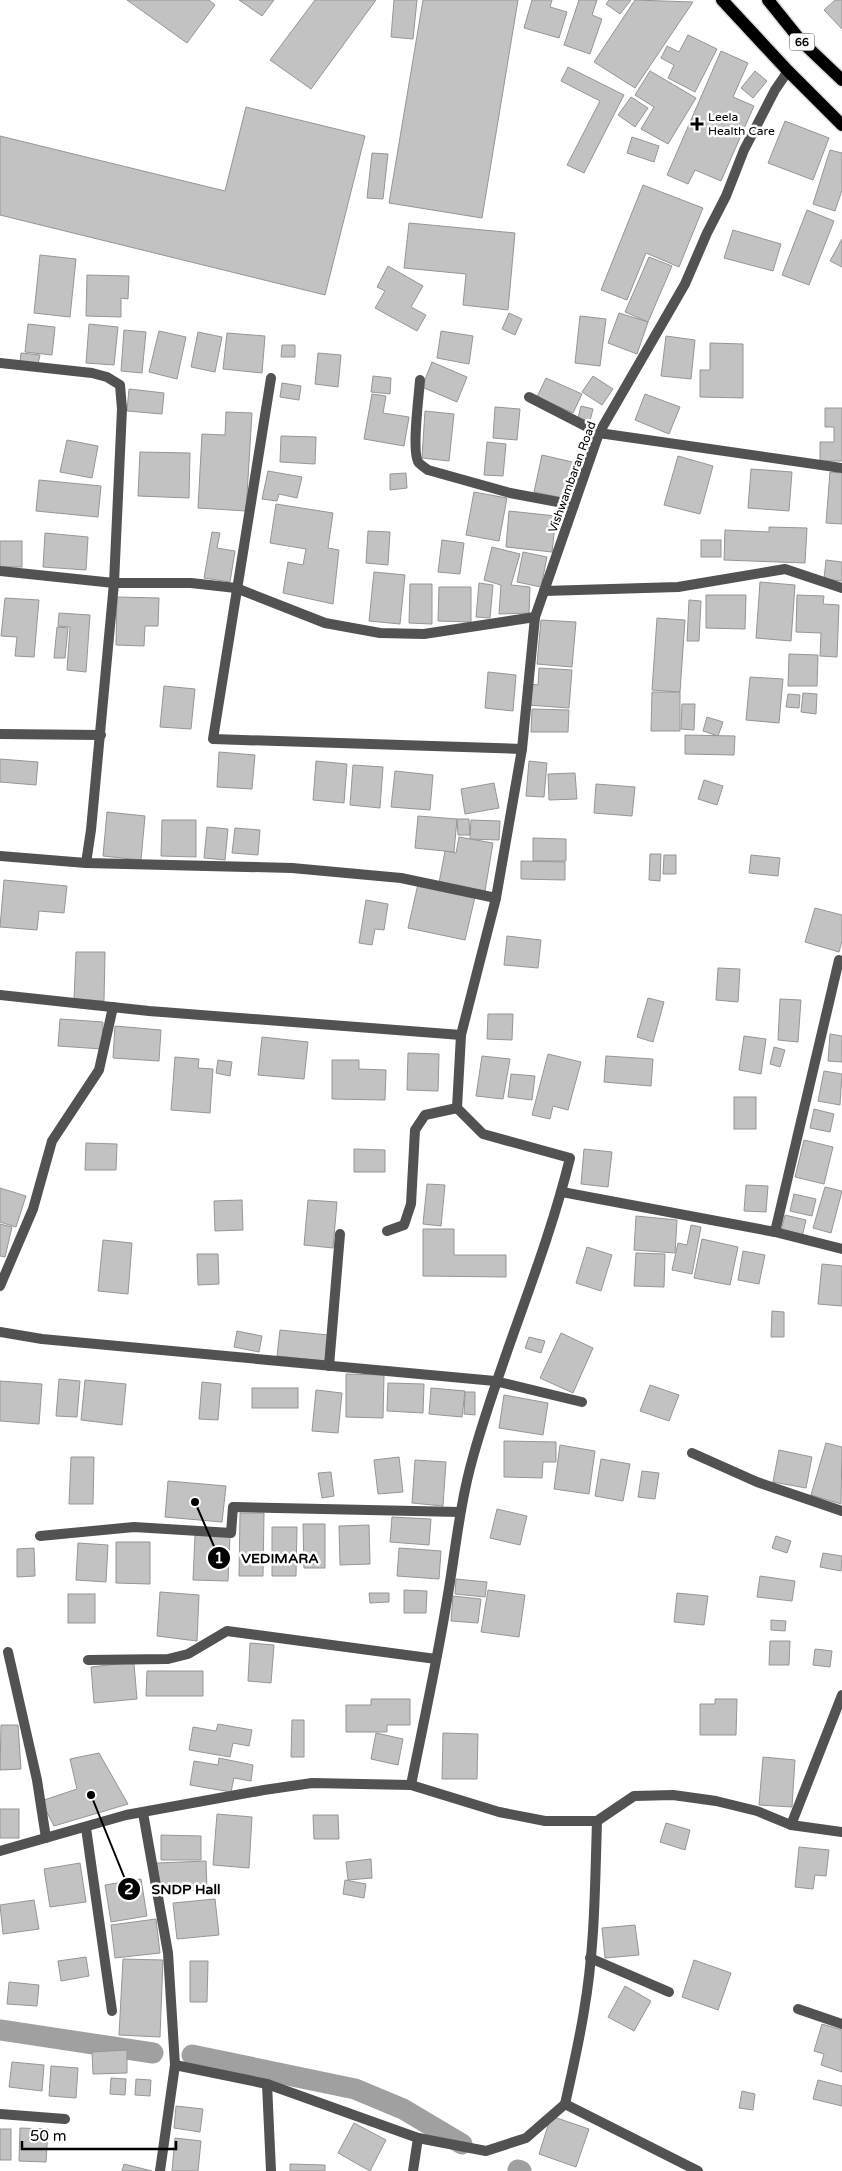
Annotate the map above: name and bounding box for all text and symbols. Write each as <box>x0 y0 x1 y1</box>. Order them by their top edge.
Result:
road number: 66 <box>790 34 814 51</box>
place label: Leela Health Care <box>708 110 775 138</box>
marker: Leela Health Care <box>690 117 704 131</box>
street label: Vishwambaran Road <box>545 419 599 535</box>
callout: VEDIMARA <box>207 1544 329 1573</box>
text: 1 <box>214 1549 224 1567</box>
text: VEDIMARA <box>241 1550 319 1567</box>
callout: SNDP Hall <box>117 1875 230 1904</box>
text: 2 <box>124 1880 134 1898</box>
text: SNDP Hall <box>152 1881 220 1898</box>
scale bar <box>22 2118 176 2150</box>
text: 50 m <box>30 2127 67 2145</box>

